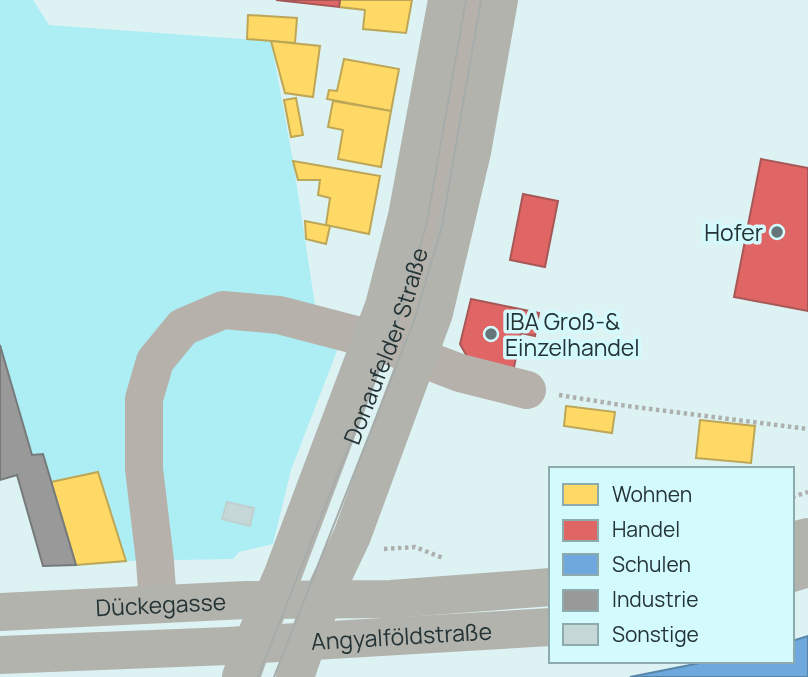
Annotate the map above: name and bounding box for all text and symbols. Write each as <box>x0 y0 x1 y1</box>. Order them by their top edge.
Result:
place label: Hofer <box>704 216 763 248</box>
marker: Hofer <box>769 224 785 240</box>
street label: Donaufelder Straße <box>335 244 435 449</box>
place label: IBA Groß-& Einzelhandel <box>505 305 640 363</box>
marker: IBA Groß-& Einzelhandel <box>483 326 499 342</box>
legend <box>549 467 794 663</box>
text: Wohnen <box>612 480 692 508</box>
text: Handel <box>612 515 680 543</box>
text: Schulen <box>612 550 691 578</box>
street label: Dückegasse <box>95 585 227 623</box>
text: Industrie <box>612 585 698 613</box>
street label: Angyalföldstraße <box>310 615 493 657</box>
text: Sonstige <box>612 620 699 648</box>

